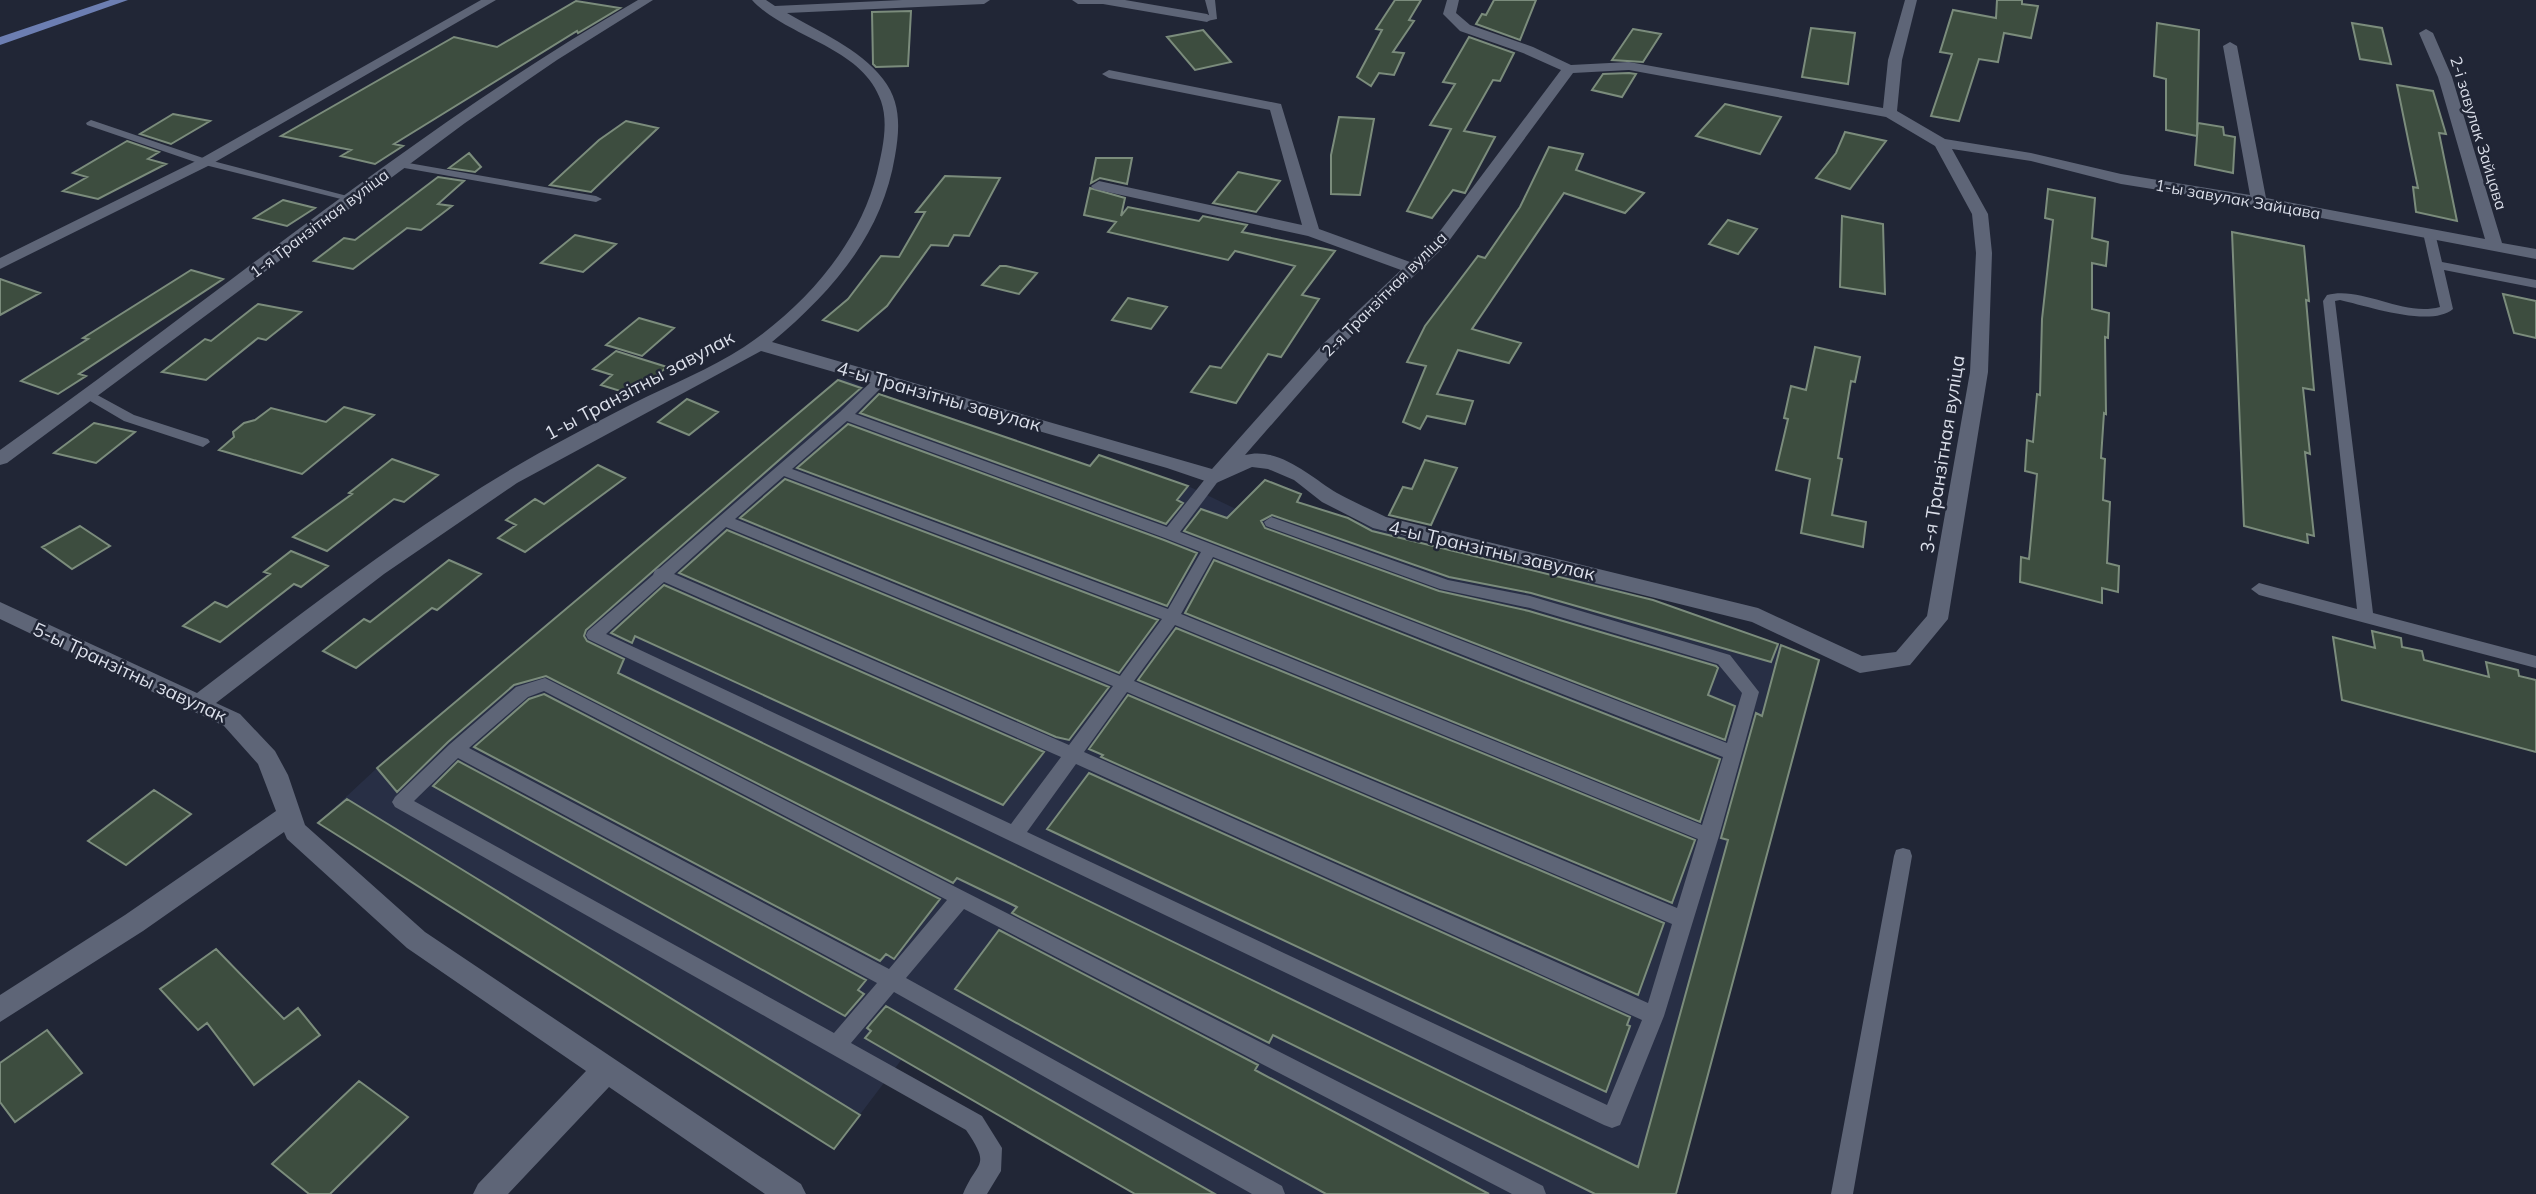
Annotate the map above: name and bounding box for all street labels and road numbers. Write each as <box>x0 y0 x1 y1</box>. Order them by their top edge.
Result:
street label: 2-і завулак Зайцава <box>2446 54 2512 212</box>
street label: 1-я Транзітная вуліца <box>246 164 392 282</box>
street label: 1-ы завулак Зайцава <box>2154 175 2322 223</box>
street label: 2-я Транзітная вуліца <box>1317 227 1451 361</box>
street label: 1-ы Транзітны завулак <box>540 324 739 445</box>
street label: 3-я Транзітная вуліца <box>1914 353 1970 555</box>
street label: 4-ы Транзітны завулак <box>834 355 1045 437</box>
street label: 4-ы Транзітны завулак <box>1386 515 1598 586</box>
street label: 5-ы Транзітны завулак <box>29 616 231 728</box>

